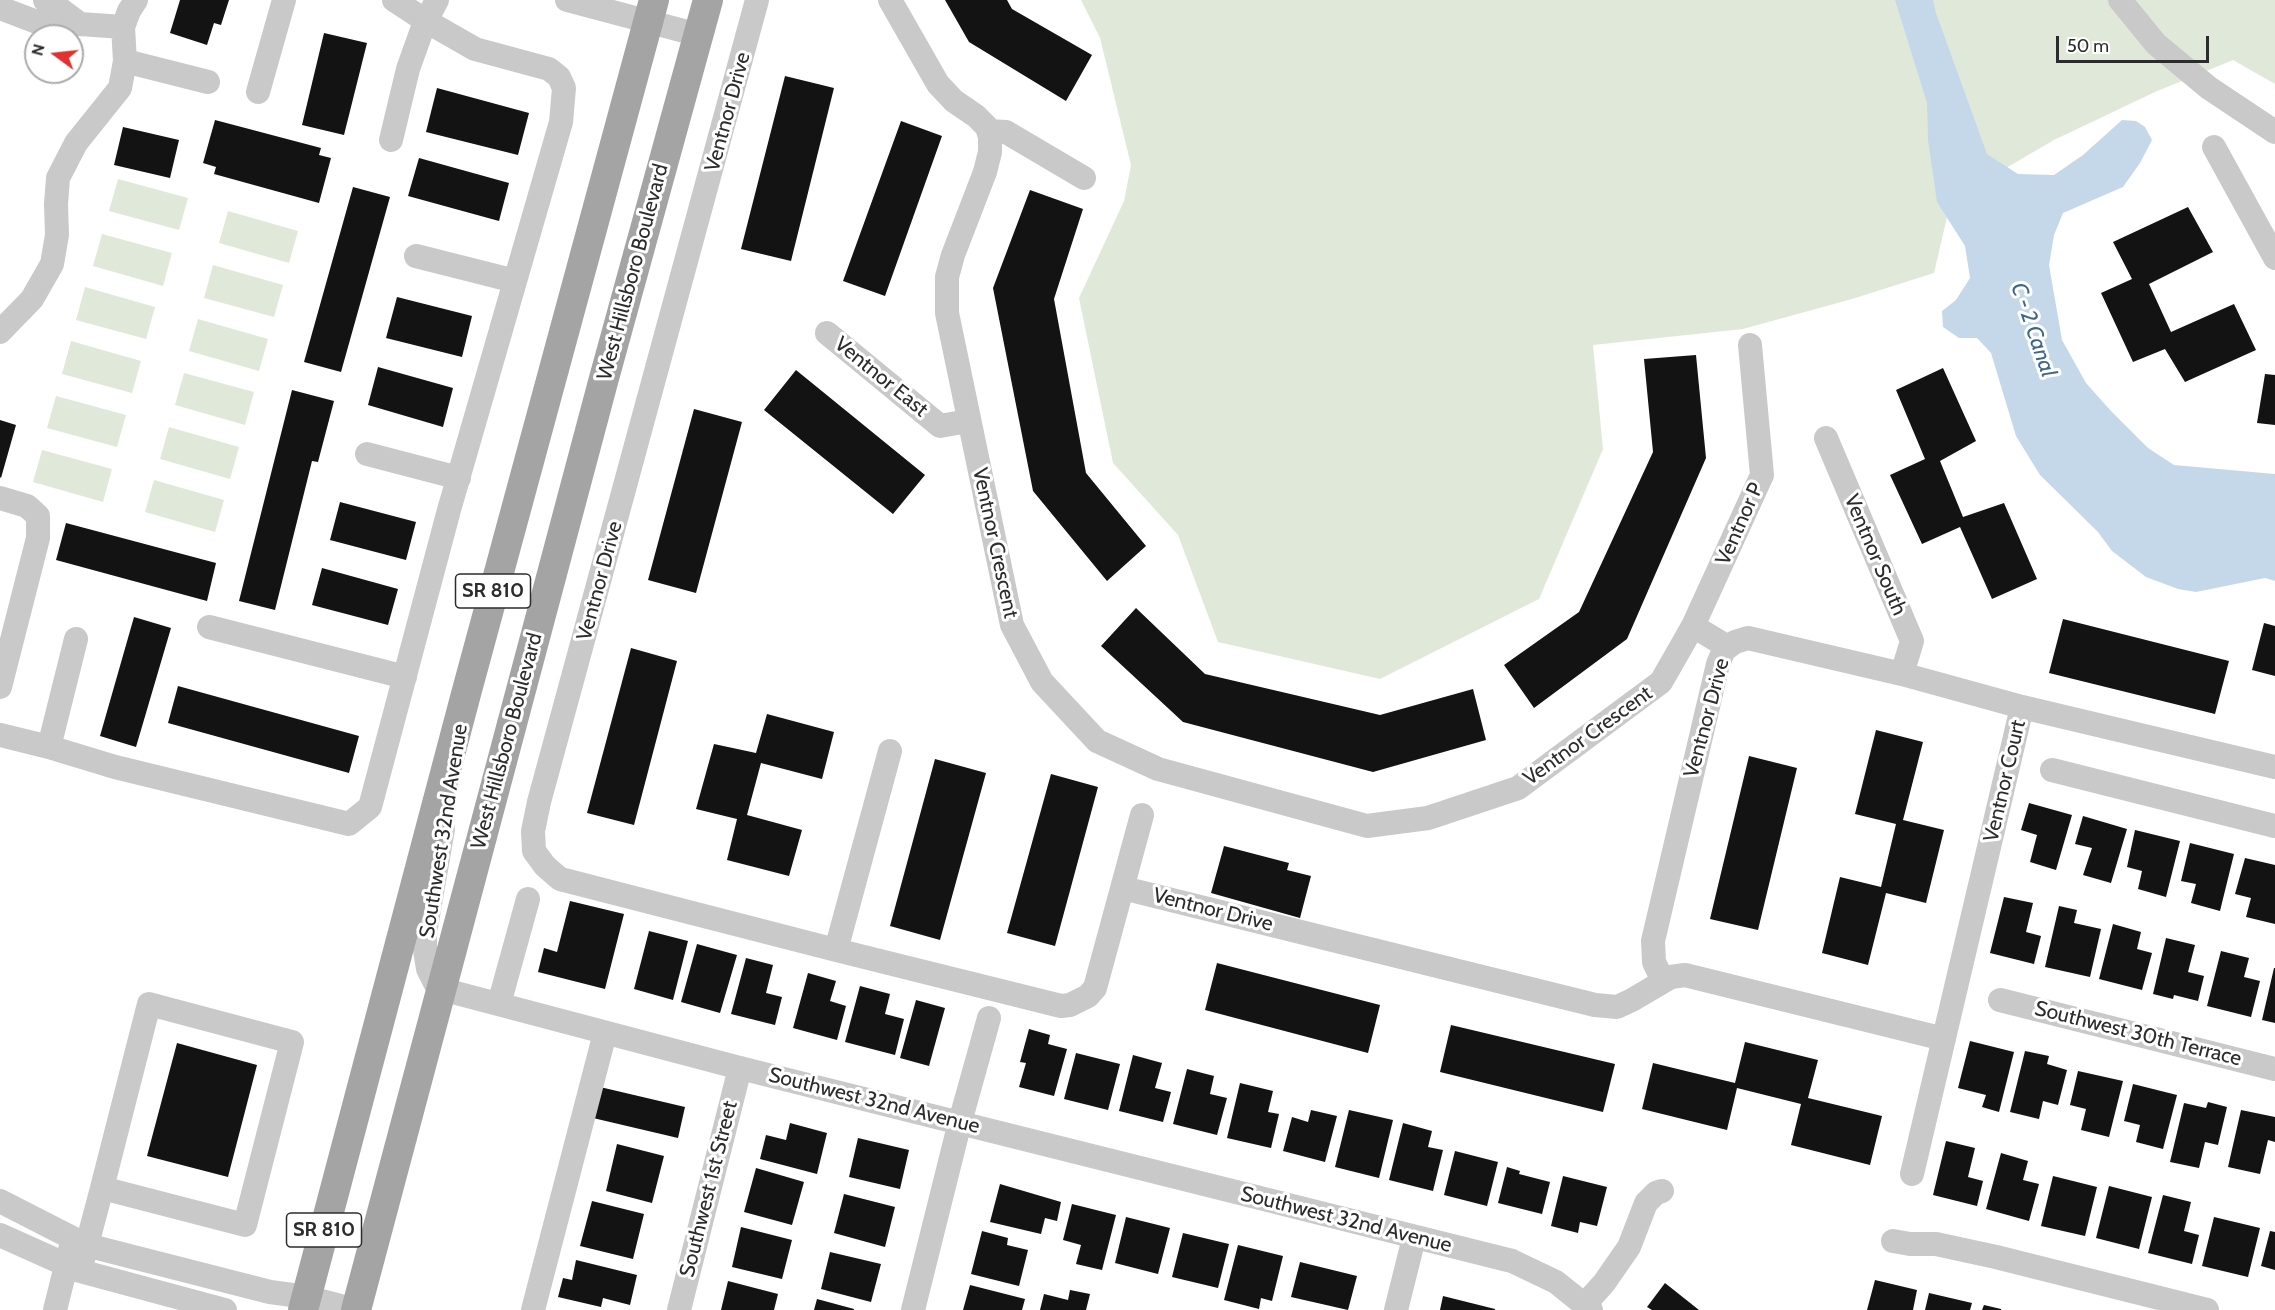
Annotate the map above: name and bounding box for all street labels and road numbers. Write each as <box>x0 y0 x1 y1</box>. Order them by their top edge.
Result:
street label: Ventnor Drive <box>700 49 756 175</box>
street label: West Hillsboro Boulevard <box>592 161 674 383</box>
street label: Ventnor East <box>829 332 933 422</box>
street label: Ventnor Crescent <box>967 466 1023 620</box>
street label: Ventnor P <box>1711 479 1769 569</box>
street label: Ventnor South <box>1838 491 1912 619</box>
street label: Ventnor Drive <box>572 518 628 644</box>
road number: SR 810 <box>456 574 530 608</box>
street label: West Hillsboro Boulevard <box>466 630 548 852</box>
street label: Ventnor Drive <box>1679 655 1735 781</box>
street label: Ventnor Crescent <box>1519 681 1657 791</box>
street label: Ventnor Court <box>1979 718 2031 844</box>
street label: Southwest 32nd Avenue <box>415 722 473 940</box>
street label: Ventnor Drive <box>1150 883 1276 937</box>
street label: Southwest 30th Terrace <box>2032 996 2244 1072</box>
street label: Southwest 32nd Avenue <box>766 1063 982 1139</box>
street label: Southwest 1st Street <box>675 1098 743 1280</box>
street label: Southwest 32nd Avenue <box>1238 1182 1454 1258</box>
road number: SR 810 <box>286 1213 362 1247</box>

